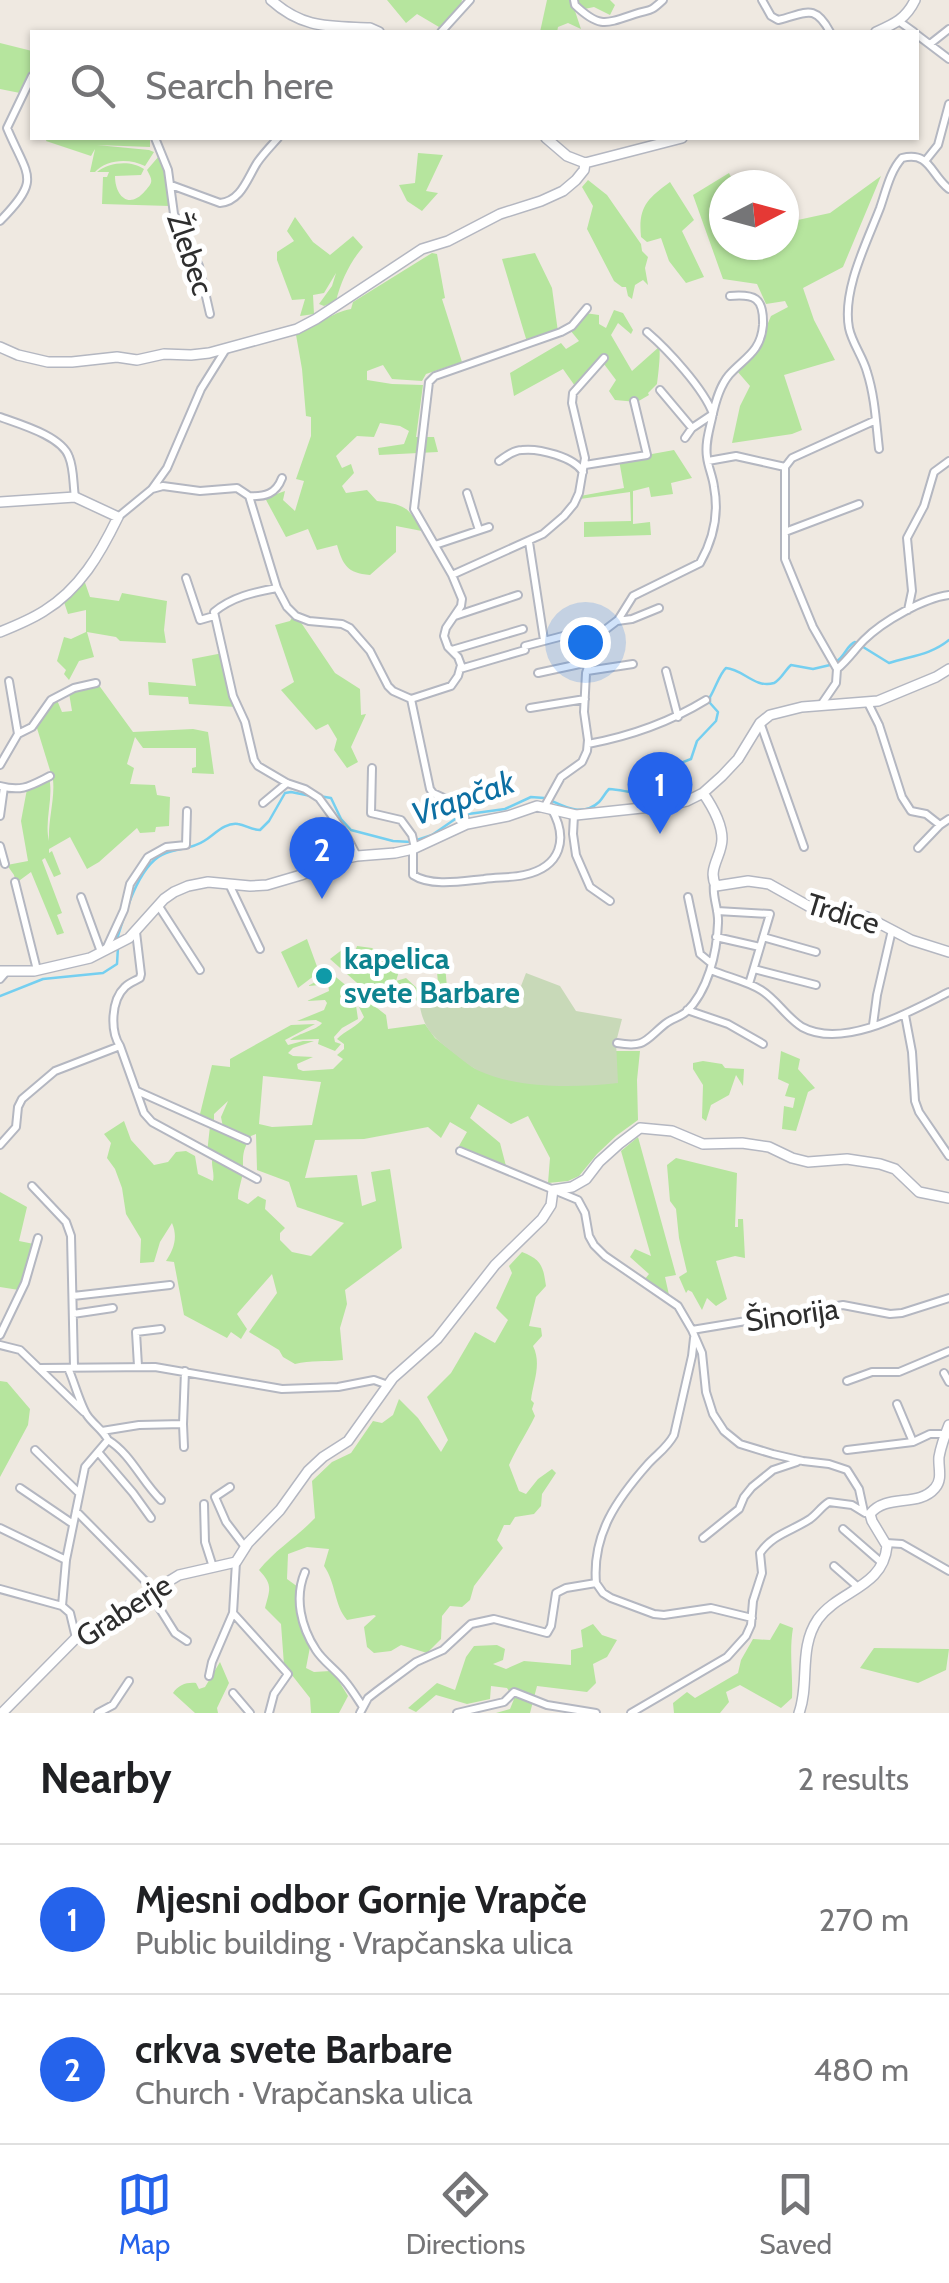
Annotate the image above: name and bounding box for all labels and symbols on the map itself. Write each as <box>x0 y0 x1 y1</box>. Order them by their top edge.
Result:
north arrow <box>709 170 799 260</box>
street label: Žlebec <box>159 208 222 300</box>
your location <box>560 617 611 668</box>
pin: 1 <box>628 752 692 834</box>
water label: Vrapčak <box>406 761 520 833</box>
pin: 2 <box>290 816 354 899</box>
street label: Trdice <box>802 885 884 942</box>
place label: kapelica svete Barbare <box>344 940 520 1011</box>
marker: kapelica svete Barbare <box>313 965 335 987</box>
street label: Šinorija <box>743 1290 841 1339</box>
street label: Graberje <box>69 1566 179 1655</box>

